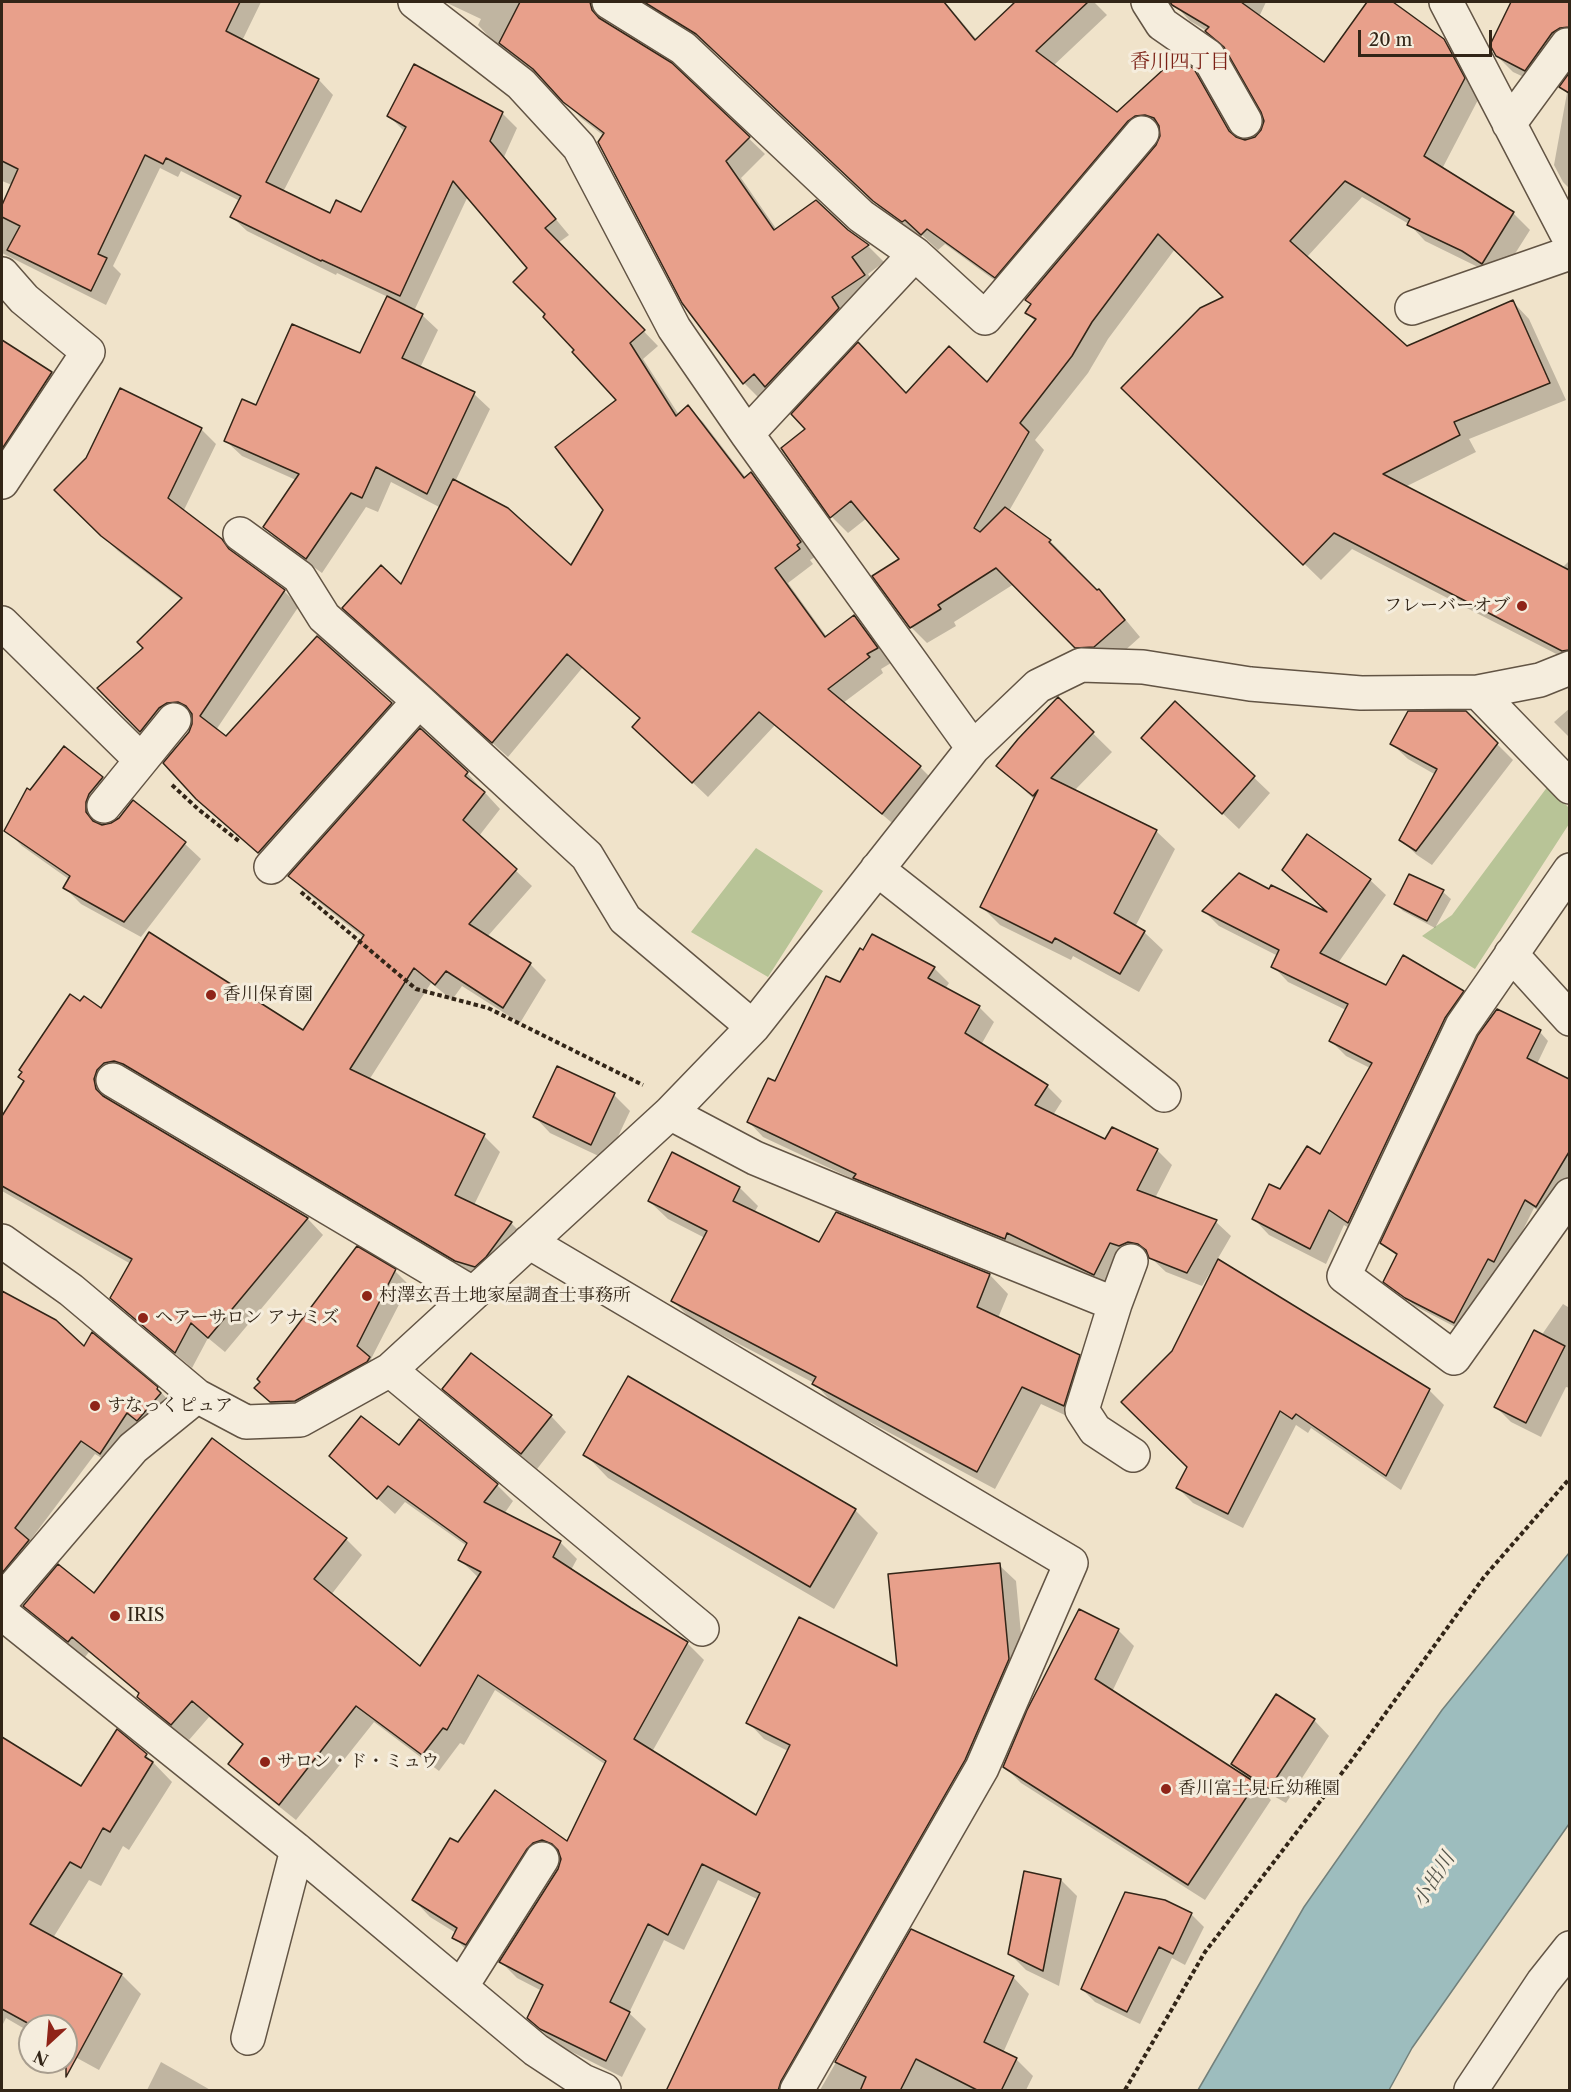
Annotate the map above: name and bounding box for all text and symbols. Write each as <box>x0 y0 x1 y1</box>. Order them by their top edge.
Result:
scale bar <box>1361 18 1494 56</box>
text: 20 m <box>1369 29 1412 51</box>
district label: 香川四丁目 <box>1130 50 1230 74</box>
place label: フレーバーオブ <box>1384 595 1510 617</box>
marker: フレーバーオブ <box>1515 599 1529 613</box>
place label: 香川保育園 <box>223 984 313 1006</box>
marker: 香川保育園 <box>204 988 218 1002</box>
place label: 村澤玄吾土地家屋調査士事務所 <box>379 1285 631 1307</box>
marker: 村澤玄吾土地家屋調査士事務所 <box>360 1289 374 1303</box>
place label: ヘアーサロン アナミズ <box>155 1307 339 1329</box>
marker: ヘアーサロン アナミズ <box>136 1311 150 1325</box>
place label: すなっくピュア <box>107 1395 233 1417</box>
marker: すなっくピュア <box>88 1399 102 1413</box>
place label: IRIS <box>127 1605 164 1627</box>
marker: IRIS <box>108 1609 122 1623</box>
place label: サロン・ド・ミュウ <box>277 1751 439 1773</box>
marker: サロン・ド・ミュウ <box>258 1755 272 1769</box>
place label: 香川富士見丘幼稚園 <box>1178 1778 1340 1800</box>
marker: 香川富士見丘幼稚園 <box>1159 1782 1173 1796</box>
water label: 小出川 <box>1408 1848 1460 1912</box>
north arrow <box>18 2014 78 2074</box>
text: N <box>30 2046 52 2070</box>

